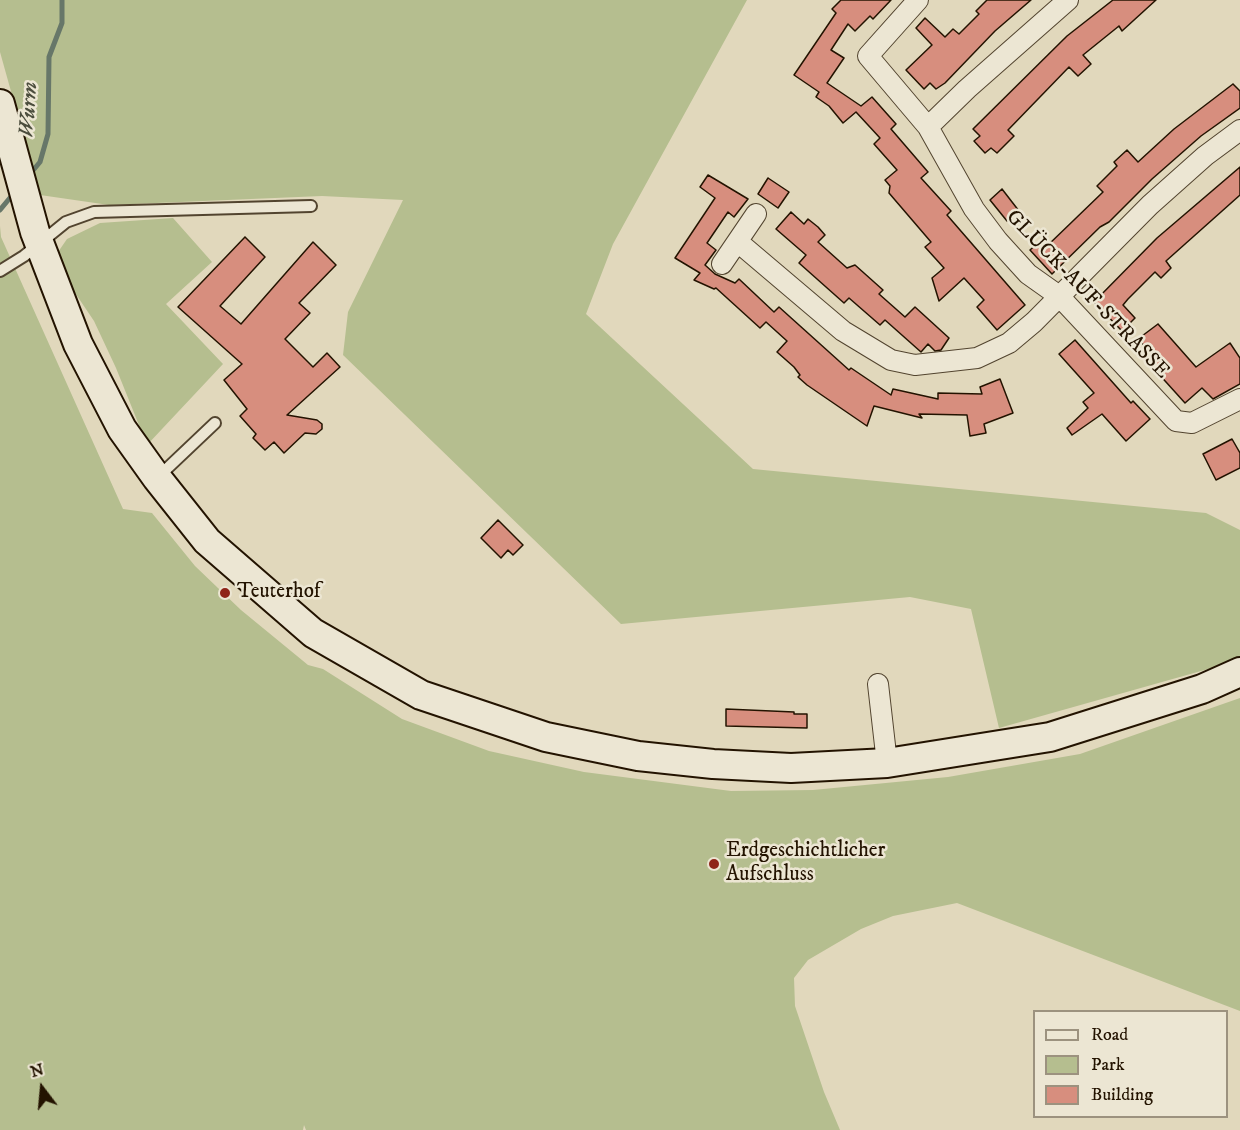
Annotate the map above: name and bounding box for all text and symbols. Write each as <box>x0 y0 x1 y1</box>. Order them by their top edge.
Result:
water label: Wurm <box>15 81 45 139</box>
street label: GLÜCK-AUF-STRASSE <box>1000 205 1174 385</box>
place label: Teuterhof <box>237 580 321 606</box>
marker: Teuterhof <box>218 586 232 600</box>
place label: Erdgeschichtlicher Aufschluss <box>726 839 885 889</box>
marker: Erdgeschichtlicher Aufschluss <box>707 857 721 871</box>
legend <box>1033 1010 1228 1118</box>
text: Road <box>1091 1024 1128 1046</box>
text: Park <box>1091 1054 1125 1076</box>
north arrow <box>12 1058 72 1118</box>
text: N <box>28 1059 46 1082</box>
text: Building <box>1091 1084 1153 1106</box>

